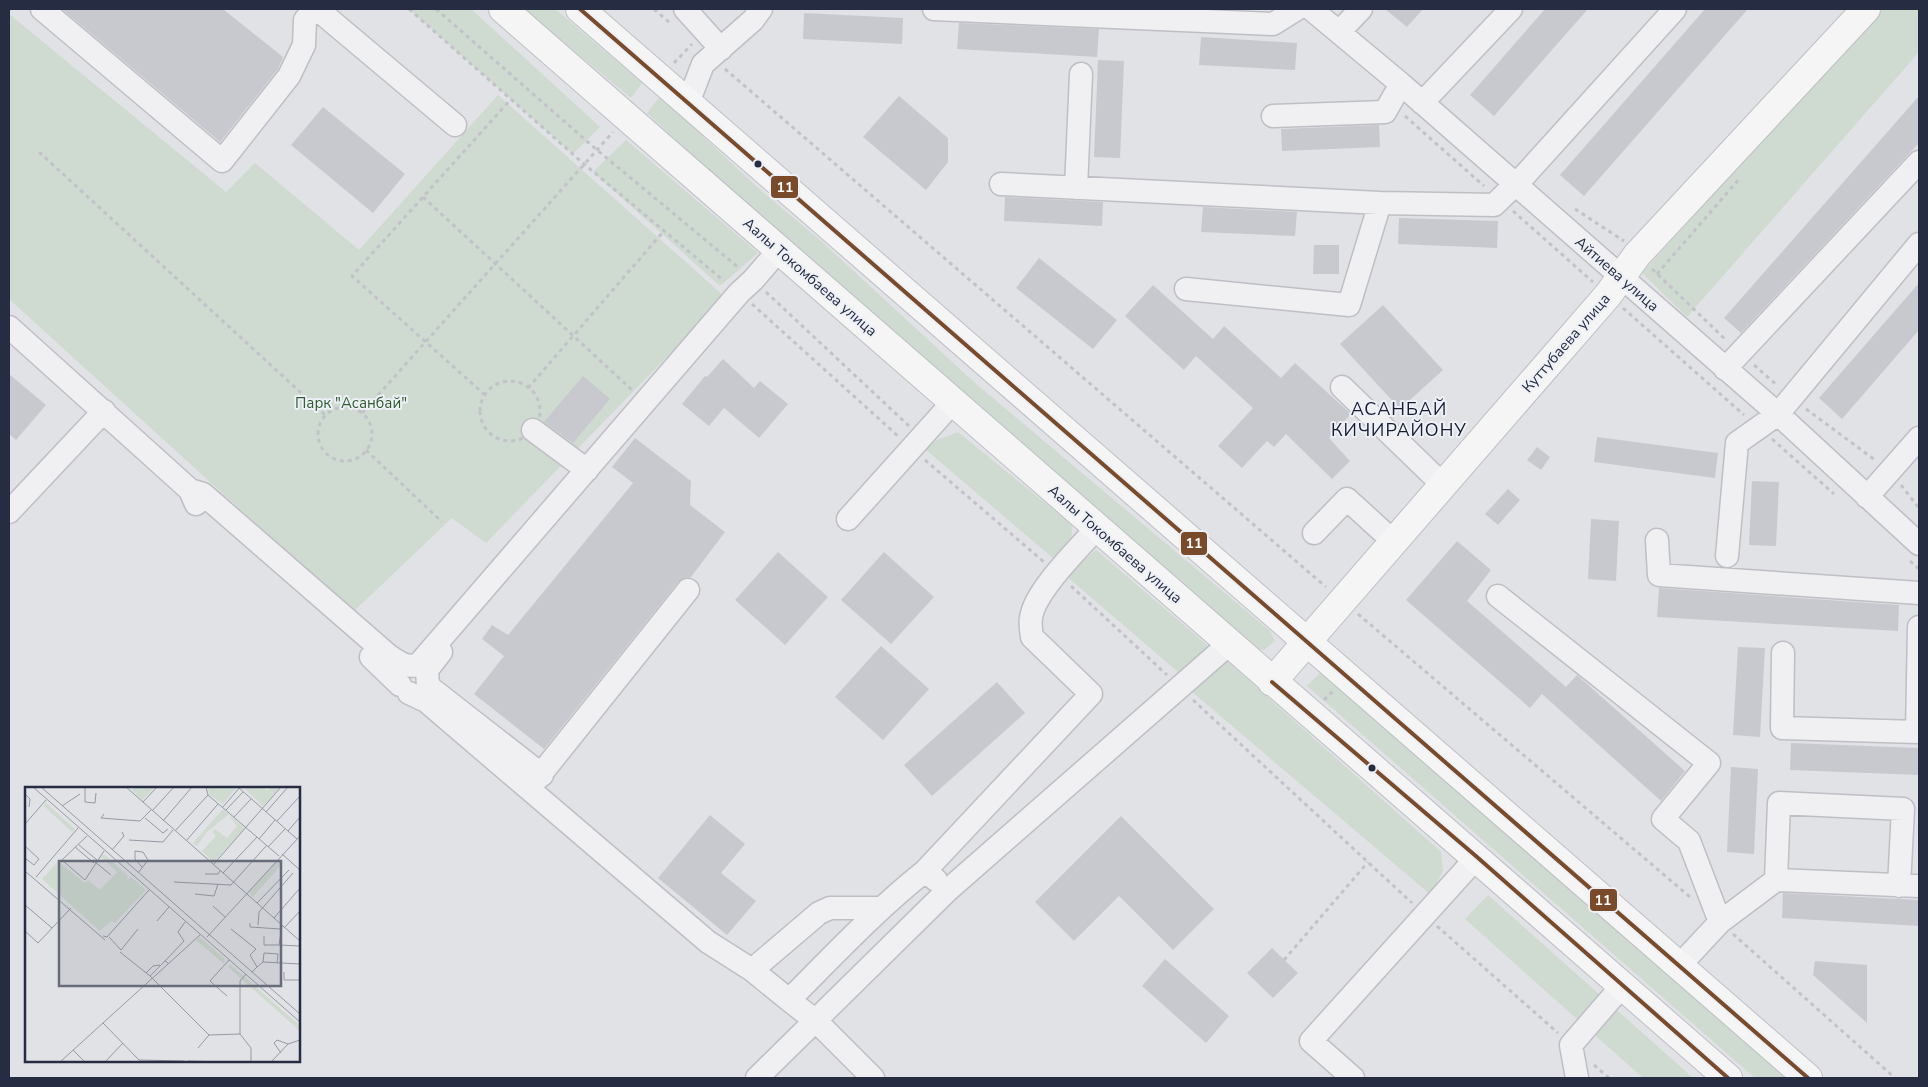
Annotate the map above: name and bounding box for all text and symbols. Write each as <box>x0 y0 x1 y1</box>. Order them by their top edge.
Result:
unlabelled marker <box>753 159 763 169</box>
line badge: 11 <box>770 175 799 199</box>
text: 11 <box>777 178 793 197</box>
street label: Аалы Токомбаева улица <box>739 213 881 341</box>
street label: Айтиева улица <box>1571 232 1663 316</box>
street label: Куттубаева улица <box>1517 289 1615 397</box>
park label: Парк "Асанбай" <box>295 393 407 413</box>
district label: АСАНБАЙ КИЧИРАЙОНУ <box>1331 397 1467 442</box>
street label: Аалы Токомбаева улица <box>1044 480 1186 608</box>
line badge: 11 <box>1180 531 1208 556</box>
text: 11 <box>1186 534 1202 553</box>
unlabelled marker <box>1367 763 1377 773</box>
inset map <box>25 787 300 1062</box>
line badge: 11 <box>1589 888 1618 912</box>
text: 11 <box>1595 891 1611 910</box>

